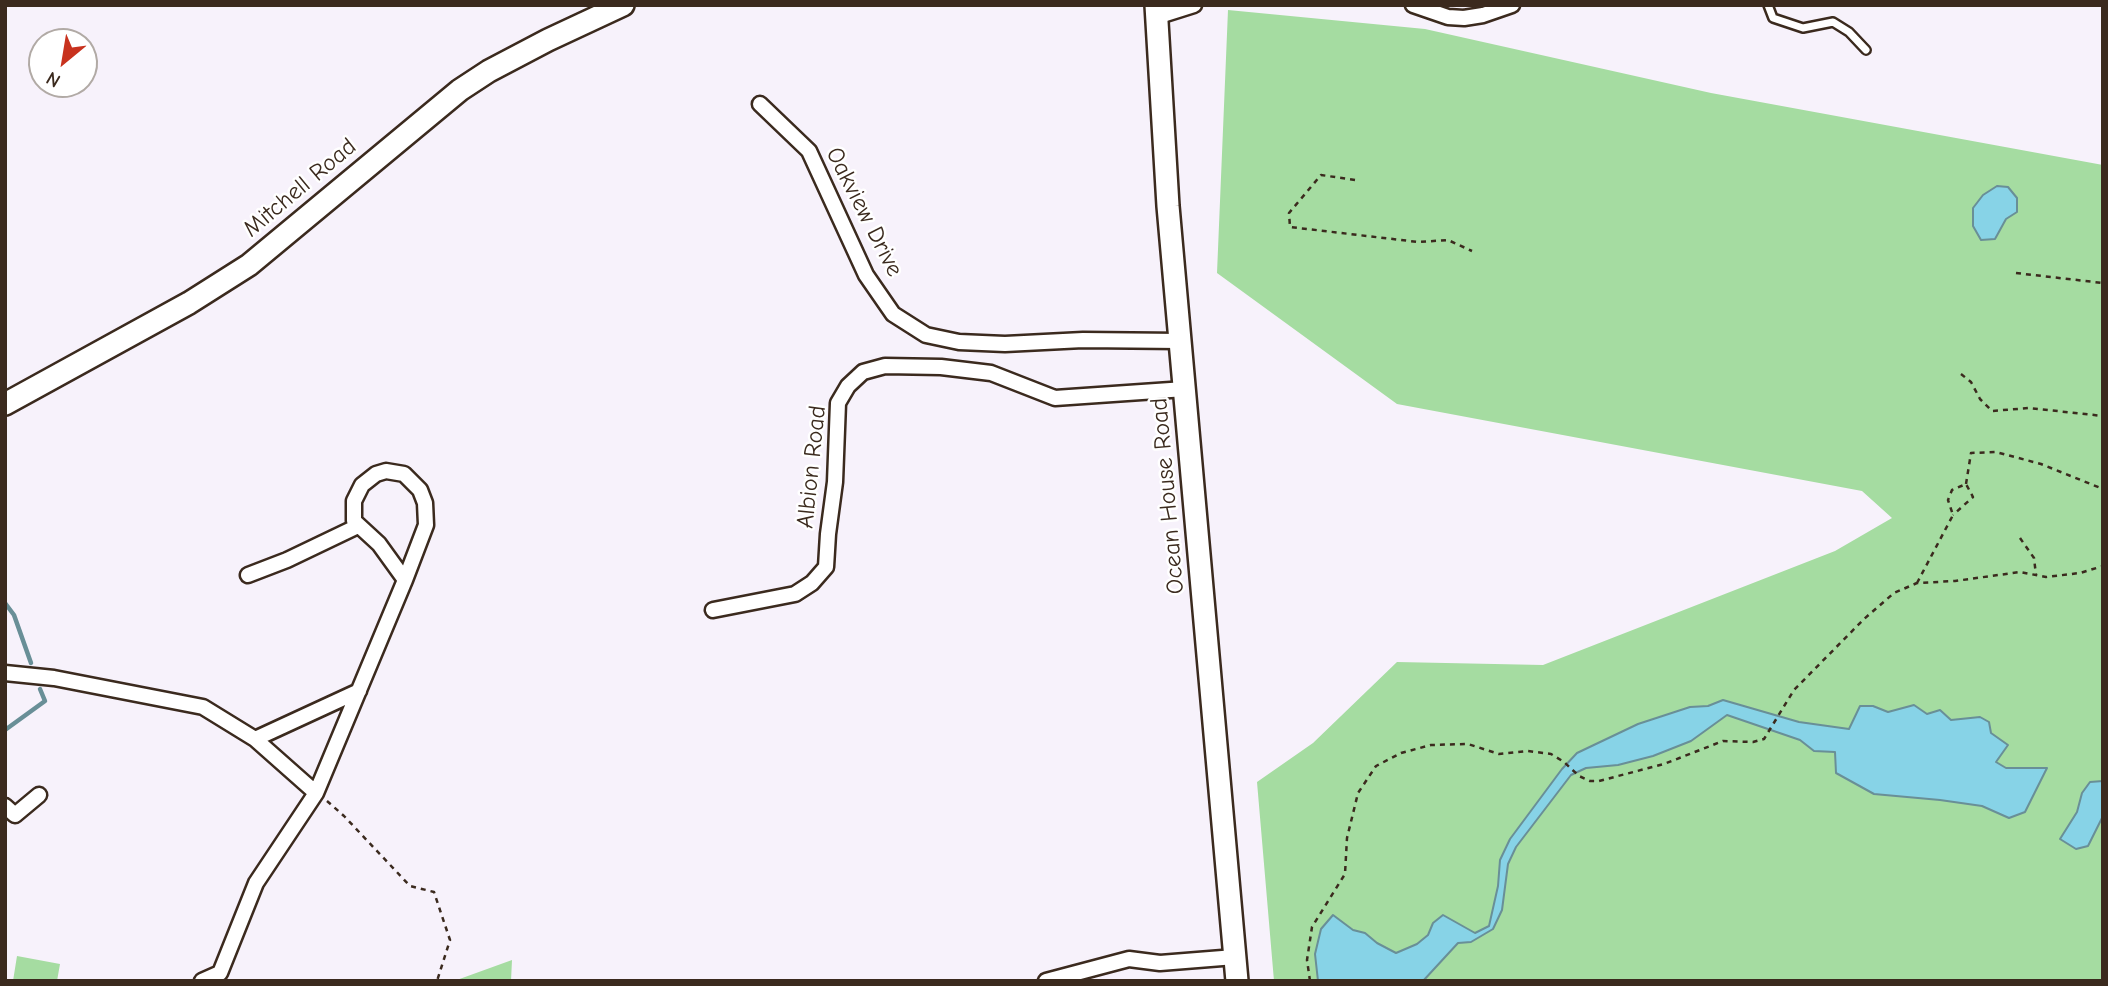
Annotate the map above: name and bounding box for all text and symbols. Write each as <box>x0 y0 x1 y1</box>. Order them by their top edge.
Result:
north arrow <box>28 28 98 98</box>
text: N <box>43 67 64 92</box>
street label: Mitchell Road <box>238 132 362 244</box>
street label: Oakview Drive <box>819 143 909 281</box>
street label: Ocean House Road <box>1145 397 1191 595</box>
street label: Albion Road <box>791 404 833 530</box>

